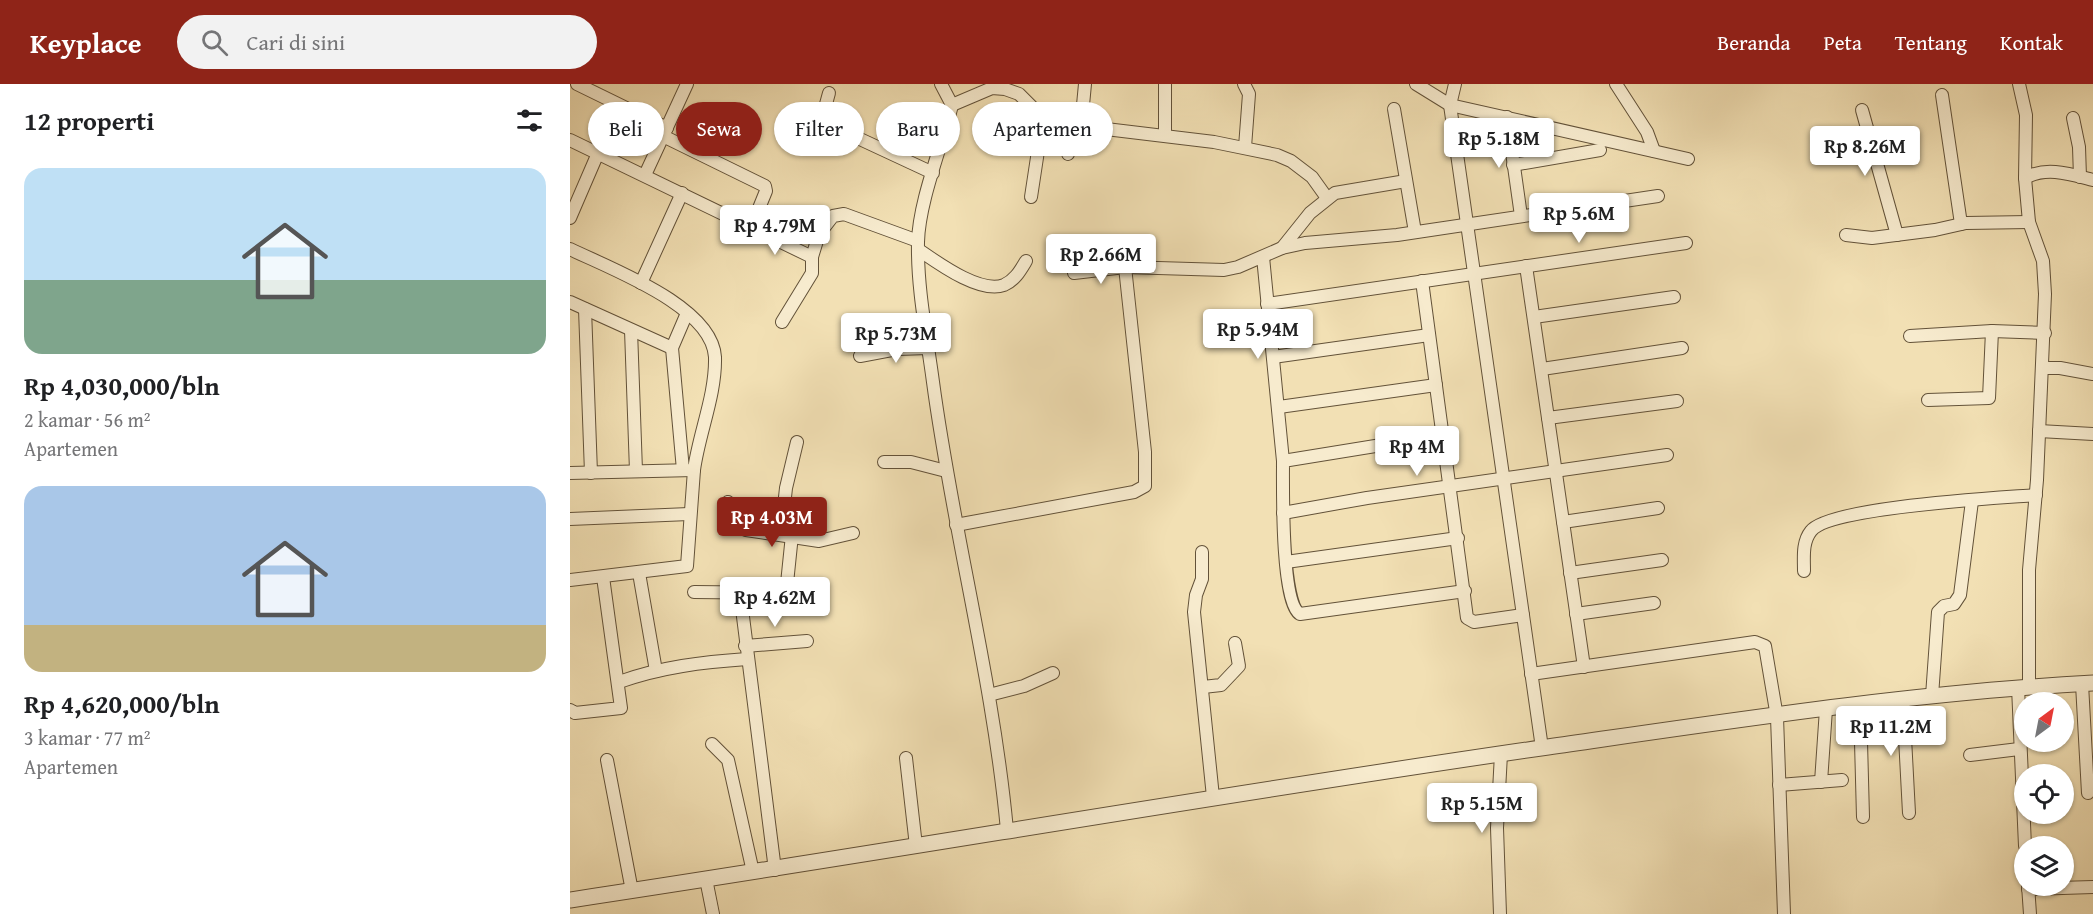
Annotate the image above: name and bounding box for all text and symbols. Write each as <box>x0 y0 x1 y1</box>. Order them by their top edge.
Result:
search box <box>177 15 597 69</box>
text: Keyplace <box>30 22 141 63</box>
icon: search <box>198 26 231 59</box>
text: Cari di sini <box>246 26 345 58</box>
text: Beranda <box>1717 27 1790 58</box>
text: Peta <box>1823 27 1862 58</box>
text: Tentang <box>1895 27 1967 58</box>
text: Kontak <box>2000 27 2063 58</box>
text: 12 properti <box>24 101 154 140</box>
chip: Beli <box>588 102 664 156</box>
chip: Sewa <box>676 102 762 156</box>
chip: Filter <box>774 102 864 156</box>
chip: Baru <box>876 102 960 156</box>
chip: Apartemen <box>972 102 1113 156</box>
icon: filters <box>513 104 546 137</box>
pin: Rp 5.18M <box>1437 118 1561 169</box>
text: Rp 5.18M <box>1458 123 1540 152</box>
pin: Rp 8.26M <box>1803 126 1927 177</box>
text: Rp 8.26M <box>1824 131 1906 160</box>
pin: Rp 5.6M <box>1524 193 1634 244</box>
text: Rp 5.6M <box>1543 198 1615 227</box>
pin: Rp 4.79M <box>713 205 837 256</box>
icon: home <box>231 207 339 315</box>
text: Rp 4.79M <box>734 210 816 239</box>
pin: Rp 2.66M <box>1039 234 1163 285</box>
text: Rp 2.66M <box>1060 239 1142 268</box>
pin: Rp 5.94M <box>1196 309 1320 360</box>
pin: Rp 5.73M <box>834 313 958 364</box>
text: Rp 5.94M <box>1217 314 1299 343</box>
text: Rp 5.73M <box>855 318 937 347</box>
text: Rp 4,030,000/bln <box>24 366 220 405</box>
text: 2 kamar · 56 m² <box>24 405 151 434</box>
pin: Rp 4M <box>1375 426 1459 477</box>
text: Rp 4M <box>1389 431 1445 460</box>
text: Apartemen <box>24 434 118 463</box>
pin: Rp 4.03M <box>710 497 834 548</box>
text: Rp 4.03M <box>731 502 813 531</box>
icon: home <box>231 525 339 633</box>
pin: Rp 4.62M <box>713 577 837 628</box>
text: Rp 4.62M <box>734 582 816 611</box>
text: Rp 4,620,000/bln <box>24 684 220 723</box>
north arrow <box>2014 692 2074 752</box>
map controls <box>2014 692 2074 896</box>
pin: Rp 11.2M <box>1829 706 1953 757</box>
text: Rp 11.2M <box>1850 711 1932 740</box>
text: 3 kamar · 77 m² <box>24 723 151 752</box>
text: Apartemen <box>24 752 118 781</box>
button: locate <box>2014 764 2074 824</box>
pin: Rp 5.15M <box>1420 783 1544 834</box>
text: Rp 5.15M <box>1441 788 1523 817</box>
button: layers <box>2014 836 2074 896</box>

